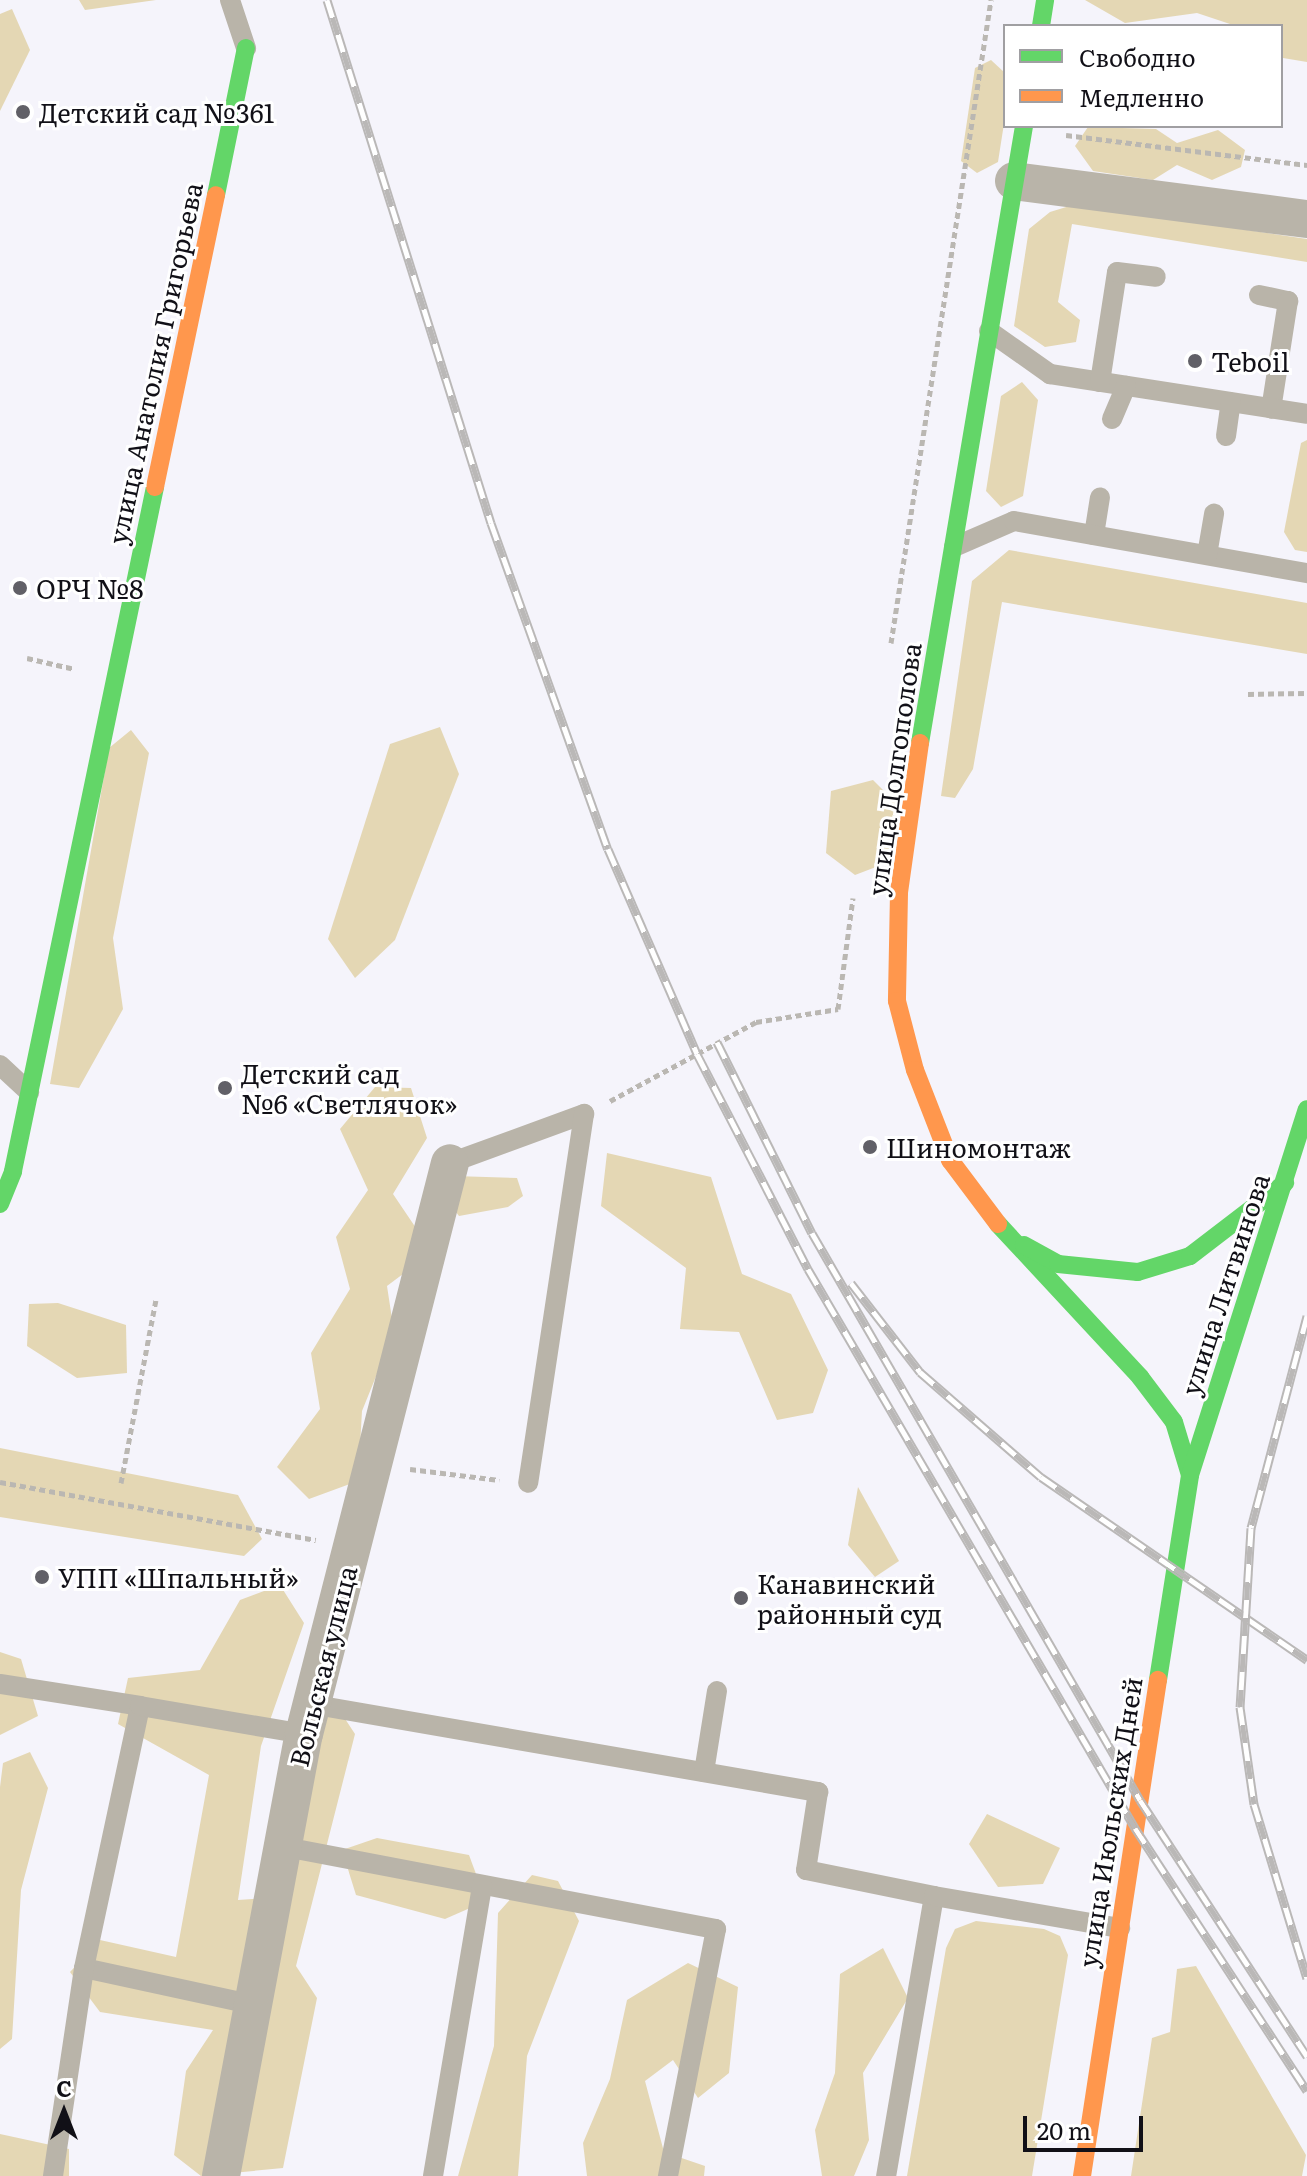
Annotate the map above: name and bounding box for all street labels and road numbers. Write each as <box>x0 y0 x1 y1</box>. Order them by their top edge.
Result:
street label: улица Анатолия Григорьева <box>100 179 208 547</box>
street label: улица Долгополова <box>860 640 926 898</box>
street label: улица Литвинова <box>1173 1169 1275 1399</box>
street label: Вольская улица <box>282 1562 362 1770</box>
street label: улица Июльских Дней <box>1071 1675 1147 1969</box>

